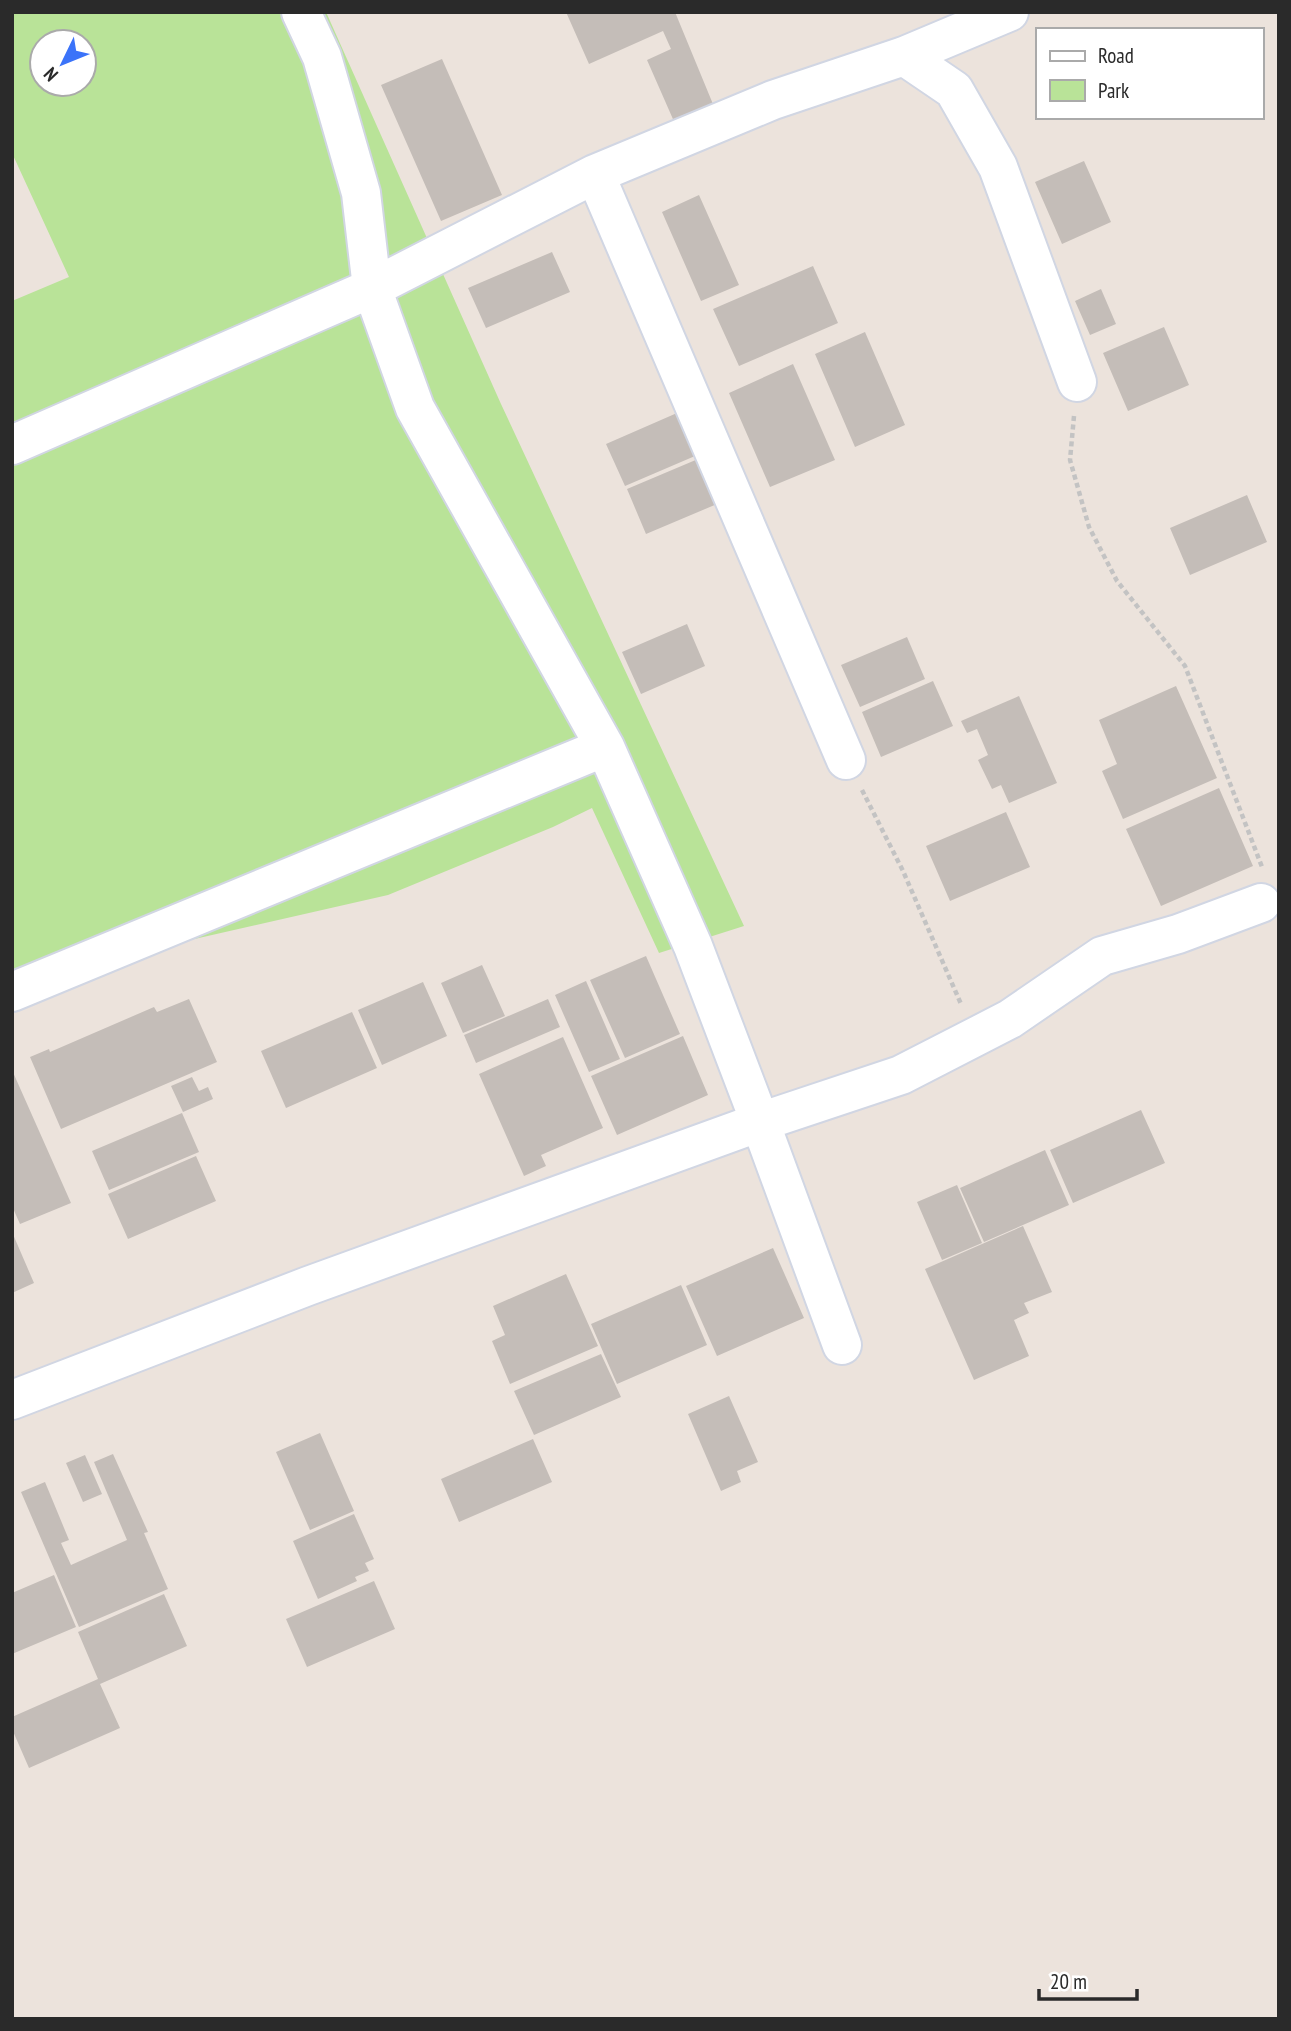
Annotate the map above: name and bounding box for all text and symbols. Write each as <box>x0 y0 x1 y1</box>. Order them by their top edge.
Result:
north arrow <box>28 28 98 98</box>
legend <box>1036 28 1263 119</box>
text: Road <box>1098 42 1134 69</box>
text: N <box>38 63 63 87</box>
text: Park <box>1098 77 1129 104</box>
scale bar <box>1039 1958 1137 2002</box>
text: 20 m <box>1050 1968 1087 1995</box>

